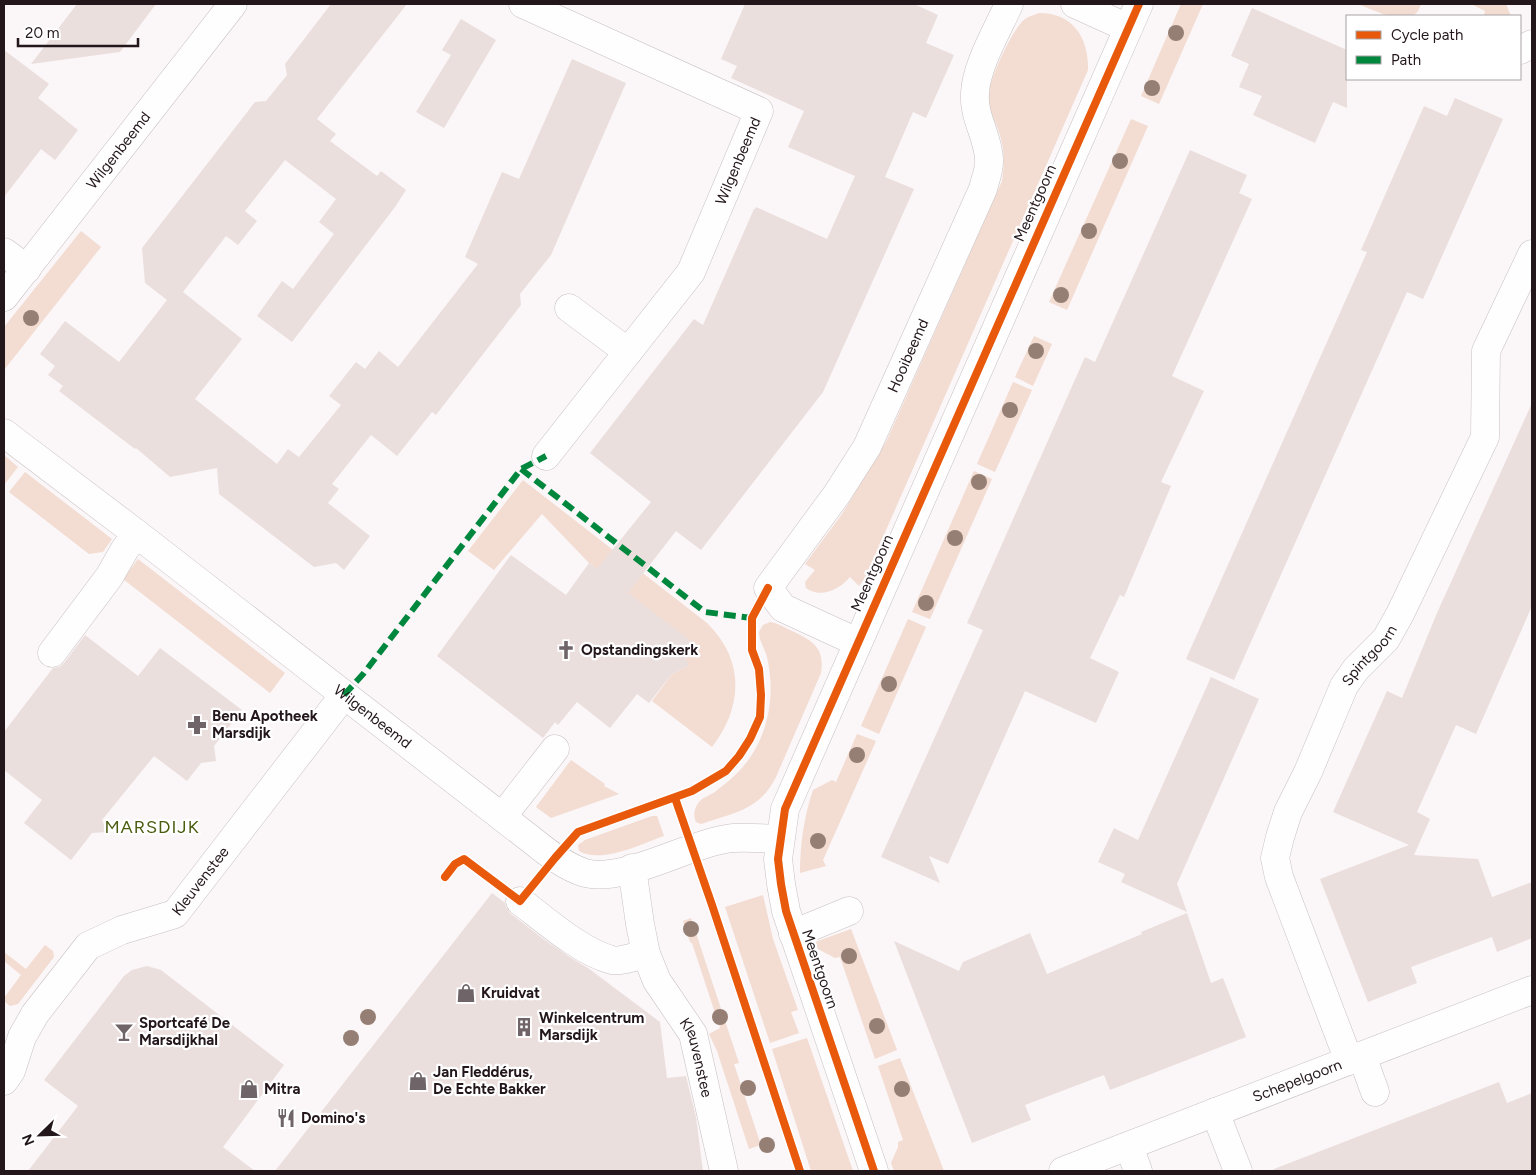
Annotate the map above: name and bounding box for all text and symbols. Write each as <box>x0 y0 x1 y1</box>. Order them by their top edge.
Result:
scale bar <box>18 15 138 47</box>
legend <box>1346 15 1521 80</box>
text: 20 m <box>25 24 59 42</box>
text: Cycle path <box>1391 26 1463 44</box>
text: Path <box>1391 51 1421 69</box>
street label: Wilgenbeemd <box>83 108 154 193</box>
street label: Wilgenbeemd <box>711 115 765 207</box>
street label: Meentgoorn <box>1010 162 1060 244</box>
street label: Hooibeemd <box>884 316 932 395</box>
street label: Meentgoorn <box>847 532 897 614</box>
street label: Spintgoorn <box>1338 622 1401 689</box>
church icon: Opstandingskerk <box>555 639 577 661</box>
place label: Opstandingskerk <box>581 641 698 659</box>
street label: Wilgenbeemd <box>330 681 415 752</box>
place label: Benu Apotheek Marsdijk <box>212 707 318 742</box>
pharmacy icon: Benu Apotheek Marsdijk <box>186 714 208 736</box>
district label: MARSDIJK <box>104 816 200 838</box>
street label: Kleuvenstee <box>168 843 233 919</box>
street label: Meentgoorn <box>798 927 842 1011</box>
shop icon: Kruidvat <box>455 982 477 1004</box>
place label: Kruidvat <box>481 984 540 1002</box>
place label: Winkelcentrum Marsdijk <box>539 1009 644 1044</box>
place label: Sportcafé De Marsdijkhal <box>139 1014 231 1049</box>
street label: Kleuvenstee <box>676 1014 716 1099</box>
building icon: Winkelcentrum Marsdijk <box>513 1016 535 1038</box>
bar icon: Sportcafé De Marsdijkhal <box>113 1021 135 1043</box>
street label: Schepelgoorn <box>1250 1055 1344 1106</box>
place label: Jan Fleddérus, De Echte Bakker <box>433 1063 546 1098</box>
shop icon: Jan Fleddérus, De Echte Bakker <box>407 1070 429 1092</box>
shop icon: Mitra <box>238 1078 260 1100</box>
place label: Mitra <box>264 1080 301 1098</box>
restaurant icon: Domino's <box>275 1107 297 1129</box>
place label: Domino's <box>301 1109 365 1127</box>
north arrow <box>15 1110 65 1160</box>
text: N <box>19 1132 38 1148</box>

